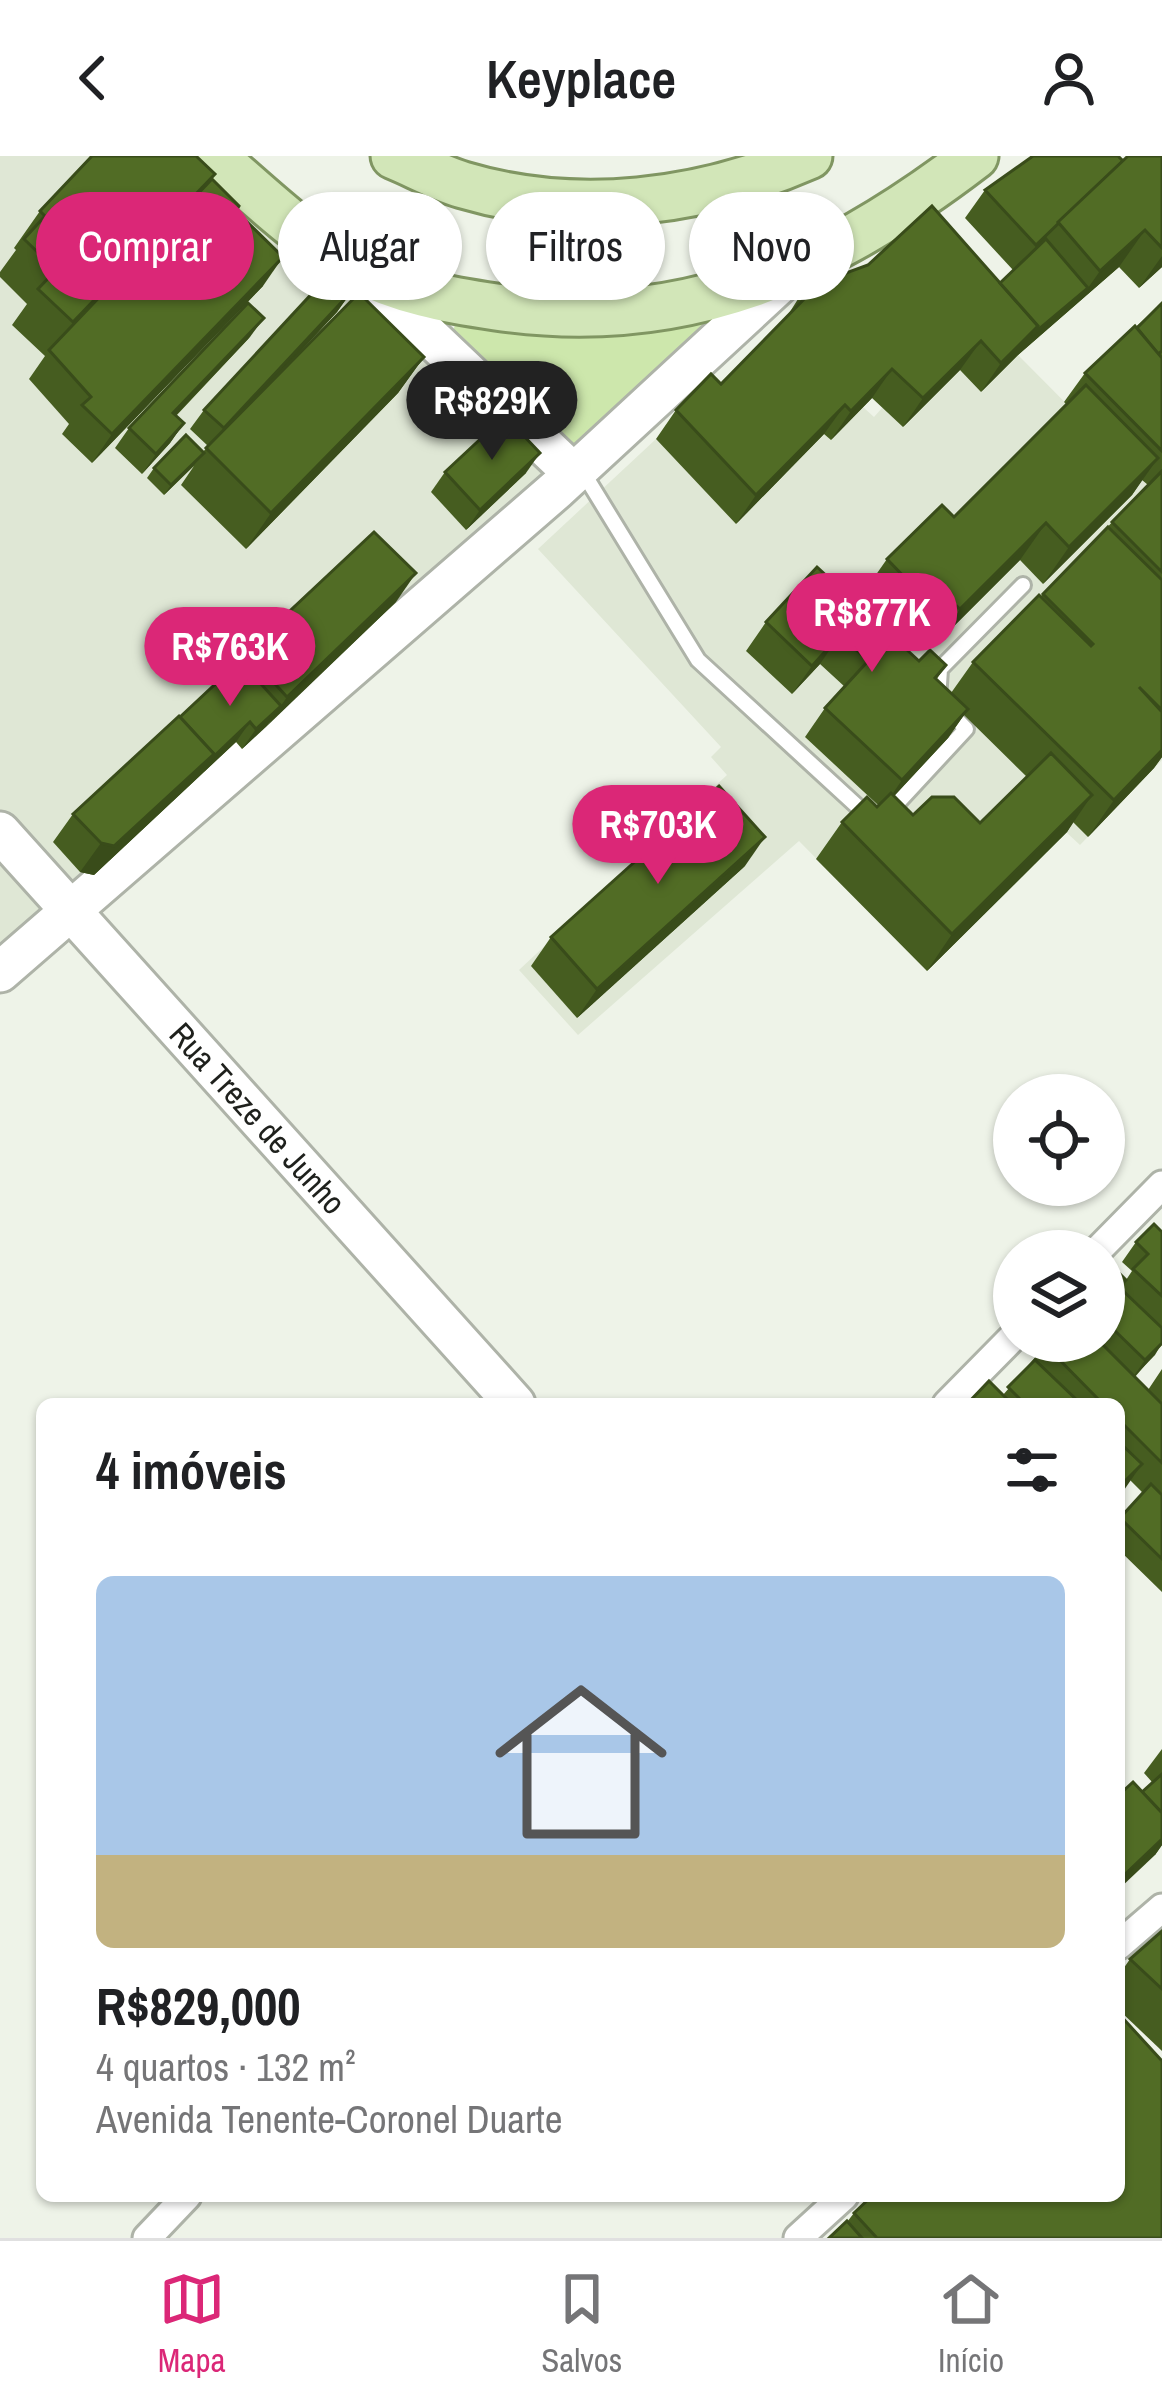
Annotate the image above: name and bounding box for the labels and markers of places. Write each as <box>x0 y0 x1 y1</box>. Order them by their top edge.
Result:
pin: R$829K <box>394 361 590 463</box>
pin: R$877K <box>774 573 970 675</box>
pin: R$763K <box>132 607 328 709</box>
pin: R$703K <box>560 785 756 887</box>

